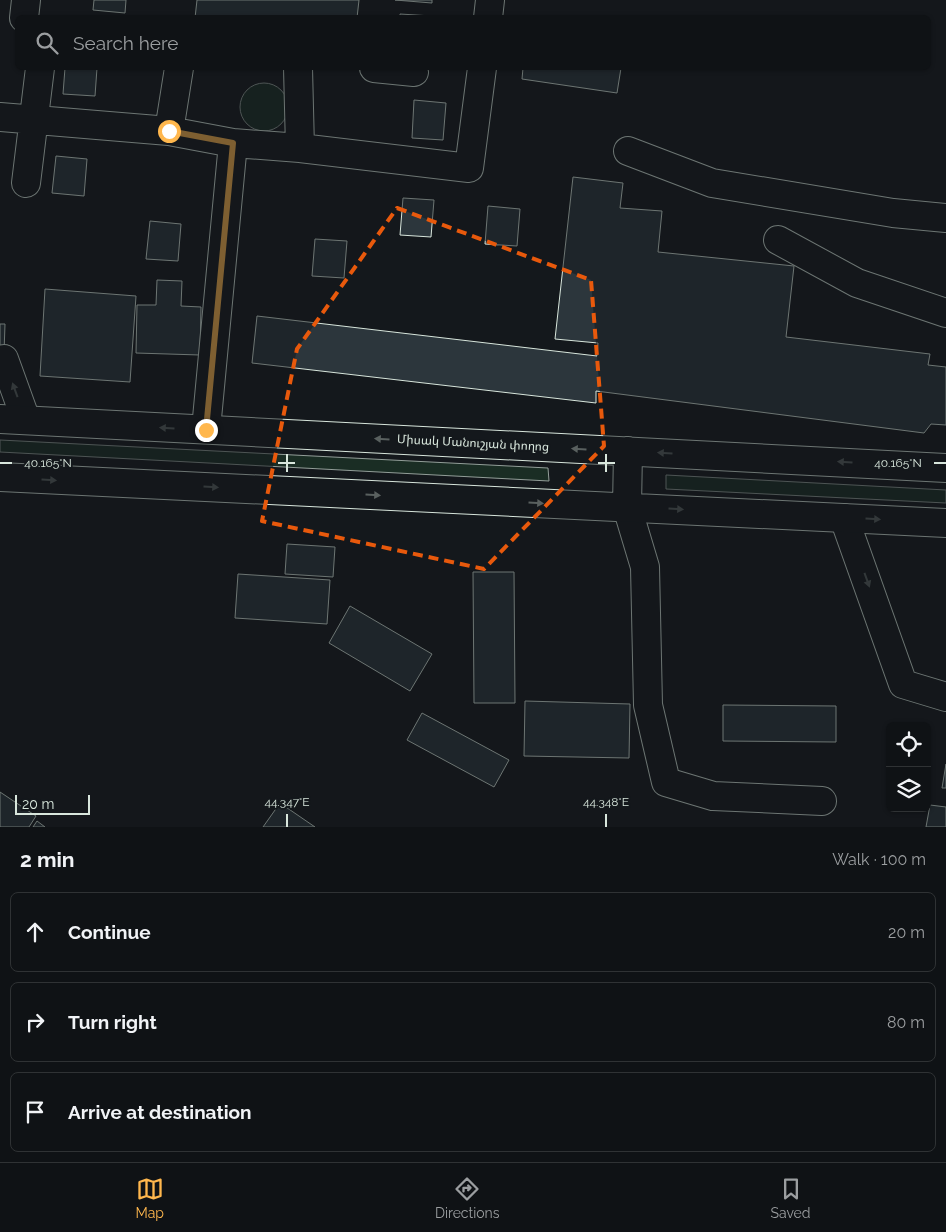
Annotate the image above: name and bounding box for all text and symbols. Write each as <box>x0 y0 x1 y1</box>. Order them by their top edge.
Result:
search box <box>15 15 931 70</box>
icon: search <box>33 29 61 57</box>
text: Search here <box>73 32 179 54</box>
route start <box>158 120 181 143</box>
one-way arrow <box>11 382 19 397</box>
route end <box>195 419 218 442</box>
one-way arrow <box>159 423 175 431</box>
street label: Միսակ Մանուշյան փողոց <box>397 432 549 454</box>
one-way arrow <box>374 434 390 442</box>
one-way arrow <box>571 444 587 452</box>
one-way arrow <box>657 449 673 457</box>
text: 40.165°N <box>24 456 72 470</box>
text: 40.165°N <box>874 456 922 470</box>
one-way arrow <box>837 458 853 466</box>
one-way arrow <box>41 476 57 484</box>
one-way arrow <box>203 484 219 492</box>
one-way arrow <box>366 491 382 499</box>
one-way arrow <box>528 499 544 507</box>
one-way arrow <box>668 506 684 514</box>
one-way arrow <box>865 516 881 524</box>
one-way arrow <box>863 573 871 588</box>
map controls <box>886 722 931 812</box>
button: locate <box>886 722 931 767</box>
button: layers <box>886 767 931 812</box>
scale bar <box>15 792 90 815</box>
text: 44.347°E <box>264 795 310 809</box>
text: 44.348°E <box>583 795 629 809</box>
text: 20 m <box>22 796 54 812</box>
text: 2 min <box>20 847 74 872</box>
text: Walk · 100 m <box>832 850 926 869</box>
icon: ahead <box>21 918 49 946</box>
text: Continue <box>68 921 151 943</box>
text: 20 m <box>888 923 925 942</box>
icon: right <box>21 1008 49 1036</box>
text: Turn right <box>68 1011 157 1033</box>
text: 80 m <box>887 1013 925 1032</box>
icon: arrive <box>21 1098 49 1126</box>
text: Arrive at destination <box>68 1101 252 1123</box>
tab: Map <box>135 1175 164 1221</box>
tab: Directions <box>435 1175 500 1221</box>
tab: Saved <box>770 1175 811 1221</box>

